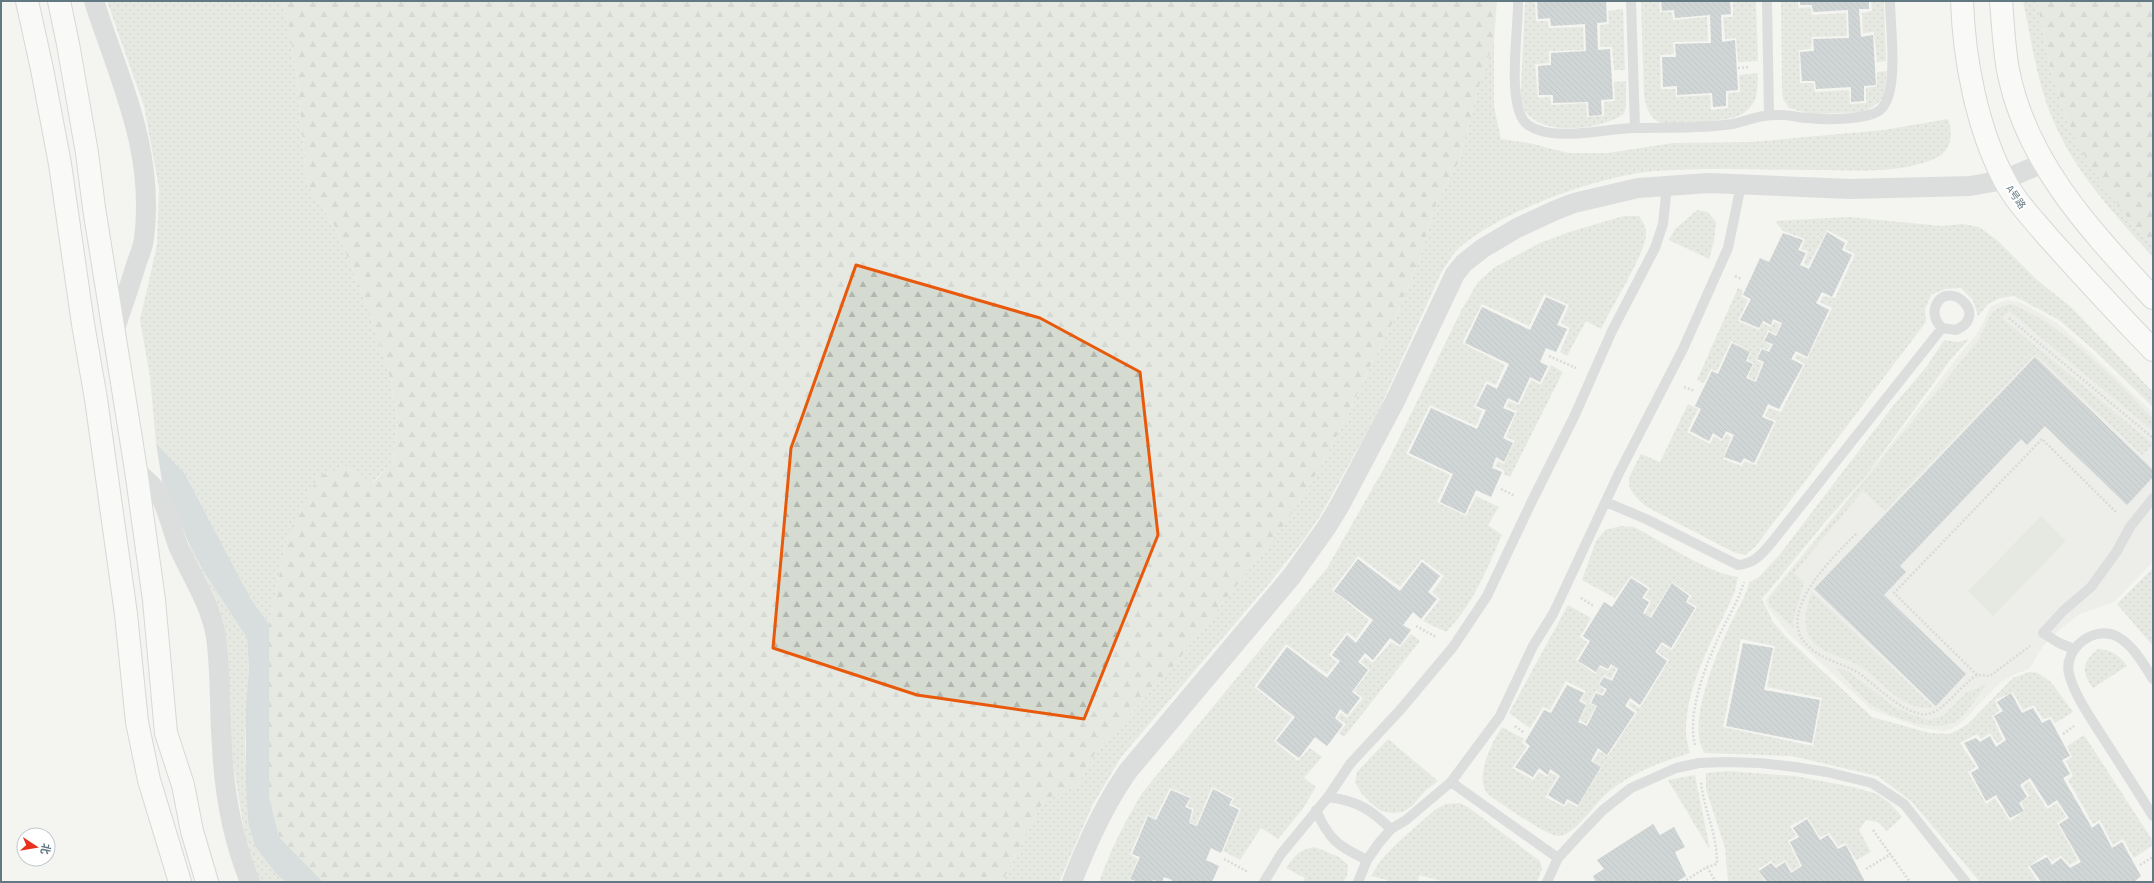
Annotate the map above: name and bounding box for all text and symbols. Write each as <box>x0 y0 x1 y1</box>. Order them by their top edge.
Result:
street label: A号路 <box>2002 182 2030 212</box>
north arrow <box>16 827 56 867</box>
text: 北 <box>37 842 55 856</box>

